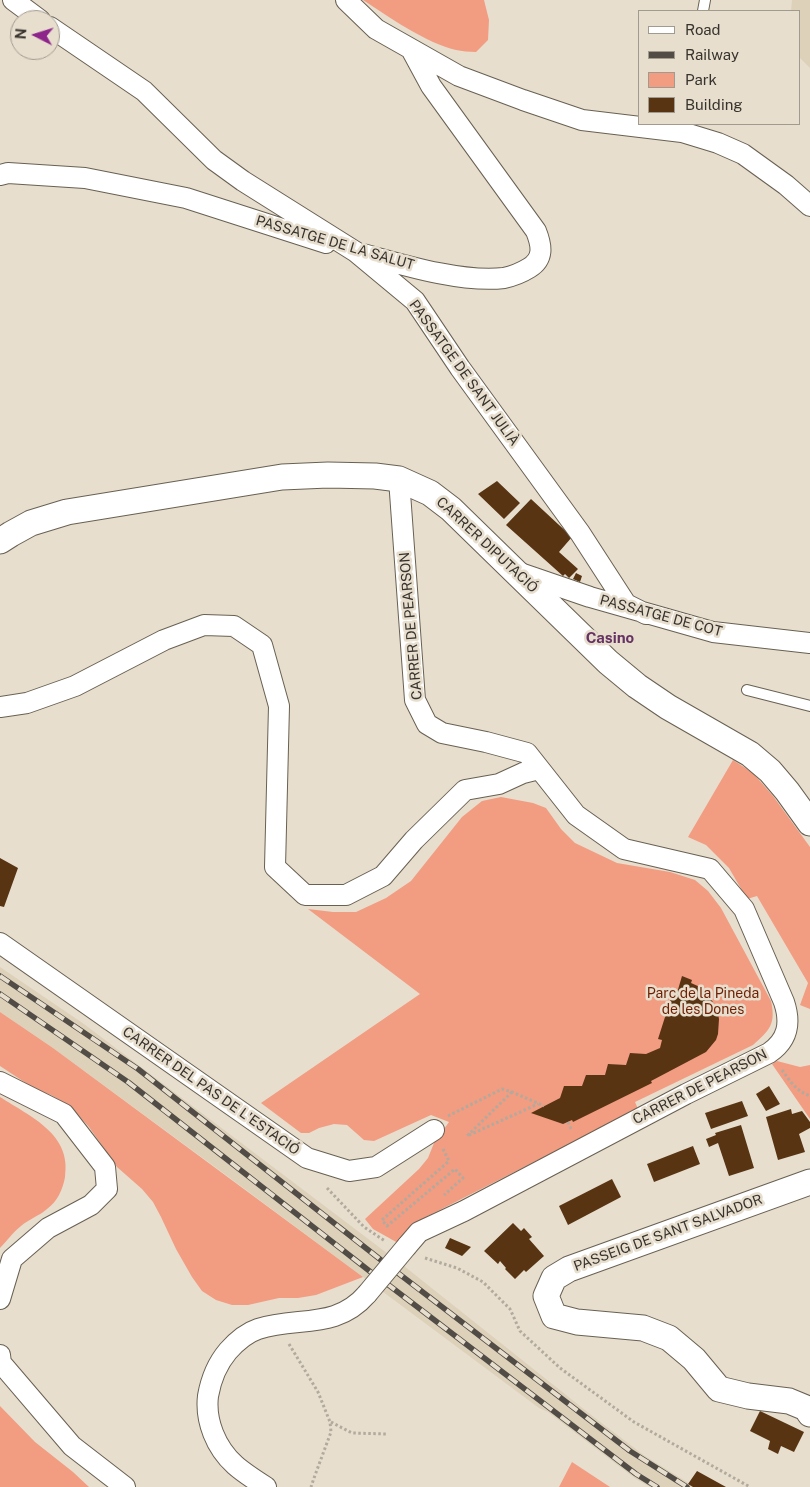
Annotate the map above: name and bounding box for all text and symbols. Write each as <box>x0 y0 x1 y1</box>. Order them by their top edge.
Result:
north arrow <box>10 10 60 60</box>
legend <box>638 10 800 125</box>
text: Road <box>685 21 721 38</box>
text: N <box>13 28 29 40</box>
text: Railway <box>685 46 739 63</box>
text: Park <box>685 71 717 88</box>
text: Building <box>685 96 743 113</box>
street label: PASSATGE DE LA SALUT <box>254 212 416 274</box>
street label: PASSATGE DE SANT JULIÀ <box>405 297 523 449</box>
street label: CARRER DIPUTACIÓ <box>433 494 541 596</box>
street label: CARRER DE PEARSON <box>396 551 426 701</box>
street label: PASSATGE DE COT <box>598 592 724 640</box>
district label: Casino <box>586 629 634 647</box>
park label: Parc de la Pineda de les Dones <box>647 986 759 1019</box>
street label: CARRER DEL PAS DE L'ESTACIÓ <box>119 1023 303 1159</box>
street label: CARRER DE PEARSON <box>630 1046 770 1128</box>
street label: PASSEIG DE SANT SALVADOR <box>571 1191 765 1275</box>

